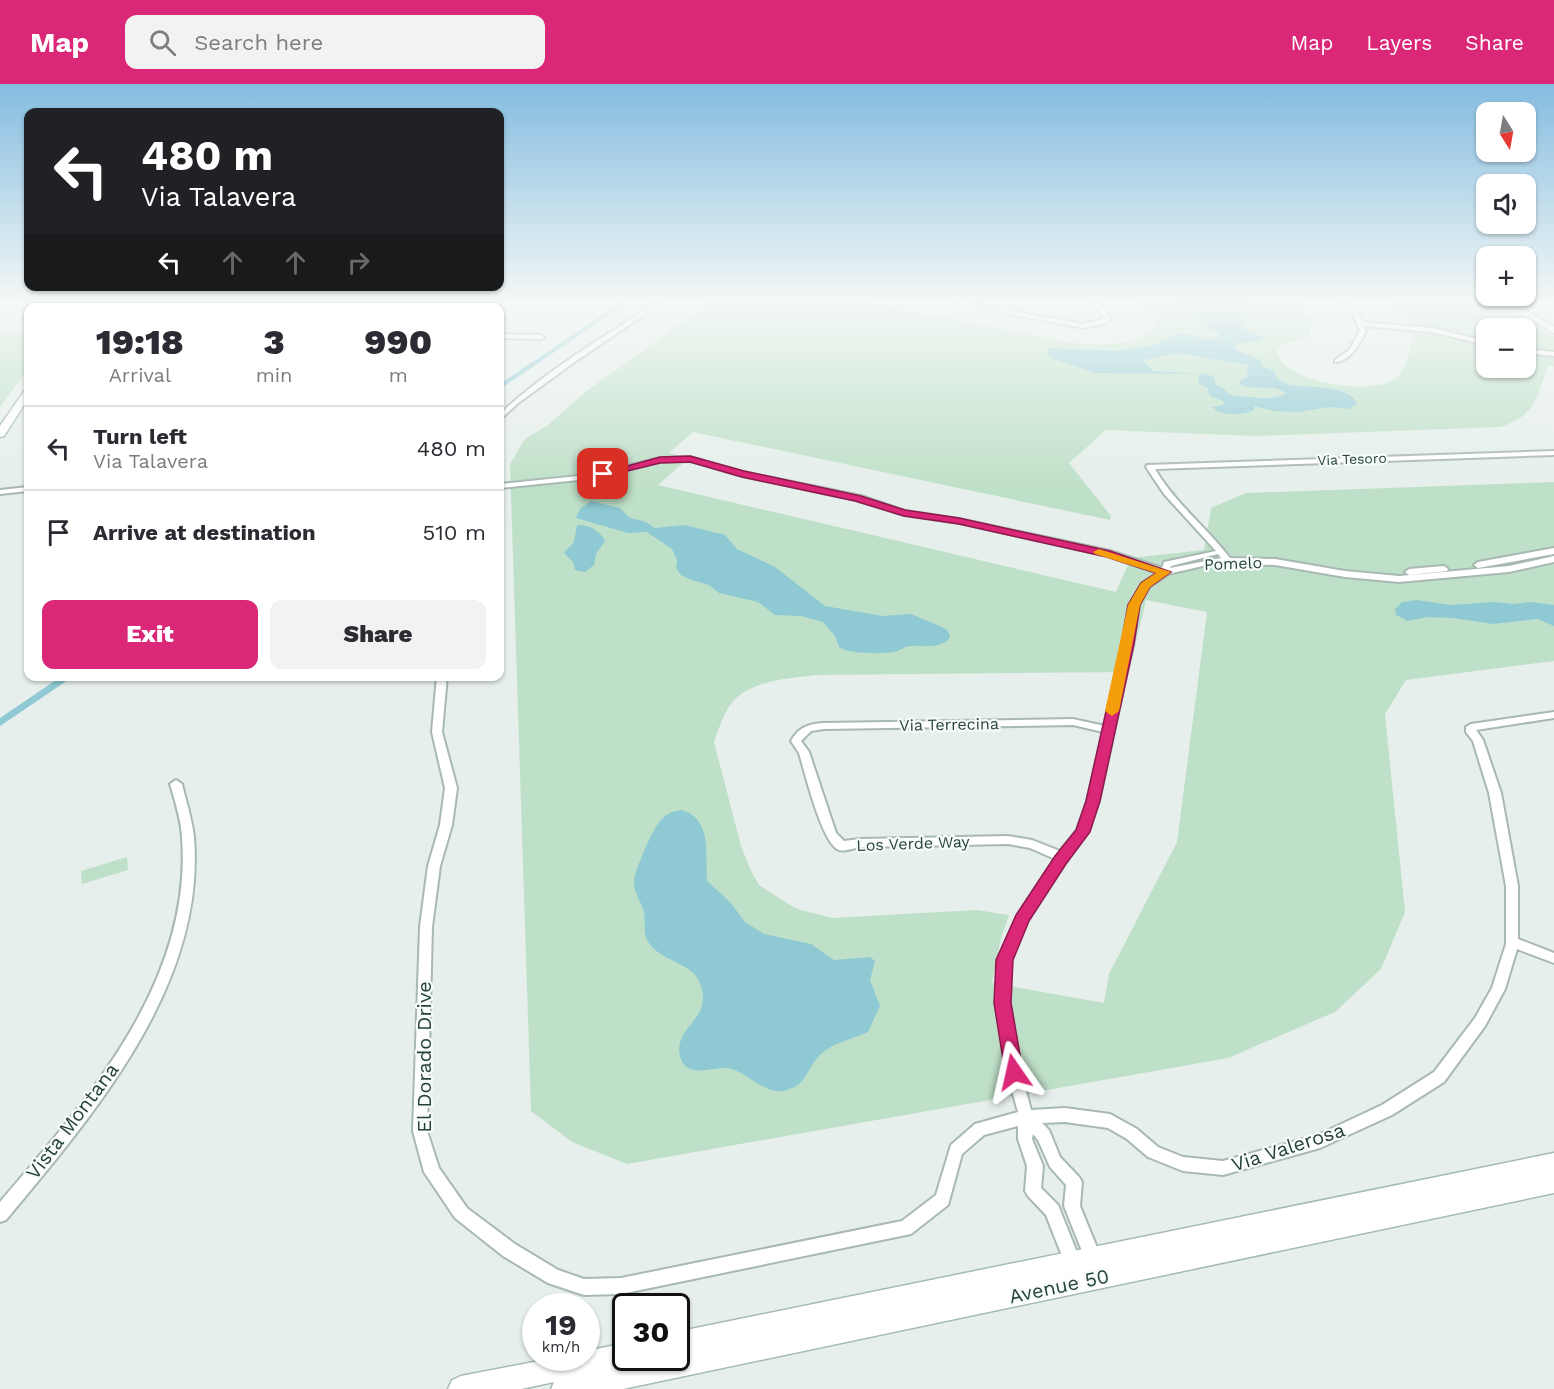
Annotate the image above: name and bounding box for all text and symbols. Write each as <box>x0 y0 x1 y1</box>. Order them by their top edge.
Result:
search box <box>125 15 545 69</box>
text: Map <box>30 26 89 59</box>
icon: search <box>146 26 179 59</box>
text: Search here <box>194 30 323 55</box>
text: Map <box>1290 30 1333 55</box>
text: Layers <box>1366 30 1432 55</box>
text: Share <box>1465 30 1524 55</box>
north arrow <box>1476 102 1536 162</box>
map controls <box>1476 102 1536 378</box>
text: 480 m <box>141 131 273 180</box>
icon: left <box>42 132 120 210</box>
button: sound <box>1476 174 1536 234</box>
text: Via Talavera <box>141 181 296 213</box>
icon: left <box>153 246 186 279</box>
icon: ahead <box>216 246 249 279</box>
icon: ahead <box>279 246 312 279</box>
icon: right <box>342 246 375 279</box>
button: + <box>1476 246 1536 306</box>
button: − <box>1476 318 1536 378</box>
text: 19:18 <box>96 321 184 363</box>
text: 3 <box>263 321 285 363</box>
text: 990 <box>364 321 432 363</box>
text: Arrival <box>109 363 171 387</box>
text: min <box>256 363 292 387</box>
text: m <box>389 363 408 387</box>
text: Turn left <box>93 424 187 449</box>
icon: left <box>42 432 75 465</box>
text: 480 m <box>417 436 486 461</box>
pin <box>577 448 628 499</box>
text: Via Talavera <box>93 449 208 473</box>
street label: Via Tesoro <box>1317 450 1387 468</box>
icon: arrive <box>586 457 619 490</box>
icon: arrive <box>42 516 75 549</box>
text: Arrive at destination <box>93 520 316 545</box>
text: 510 m <box>422 520 486 545</box>
street label: Pomelo <box>1204 553 1262 574</box>
button: Exit <box>42 600 258 669</box>
button: Share <box>270 600 486 669</box>
street label: Via Terrecina <box>899 714 999 735</box>
street label: Los Verde Way <box>856 832 971 855</box>
street label: El Dorado Drive <box>412 981 436 1133</box>
position arrow <box>982 1040 1046 1104</box>
street label: Vista Montana <box>20 1058 124 1184</box>
street label: Via Valerosa <box>1228 1117 1348 1177</box>
street label: Avenue 50 <box>1007 1264 1111 1308</box>
speed limit sign: 30 <box>612 1293 690 1371</box>
text: 19 <box>545 1307 577 1342</box>
text: km/h <box>542 1338 580 1356</box>

